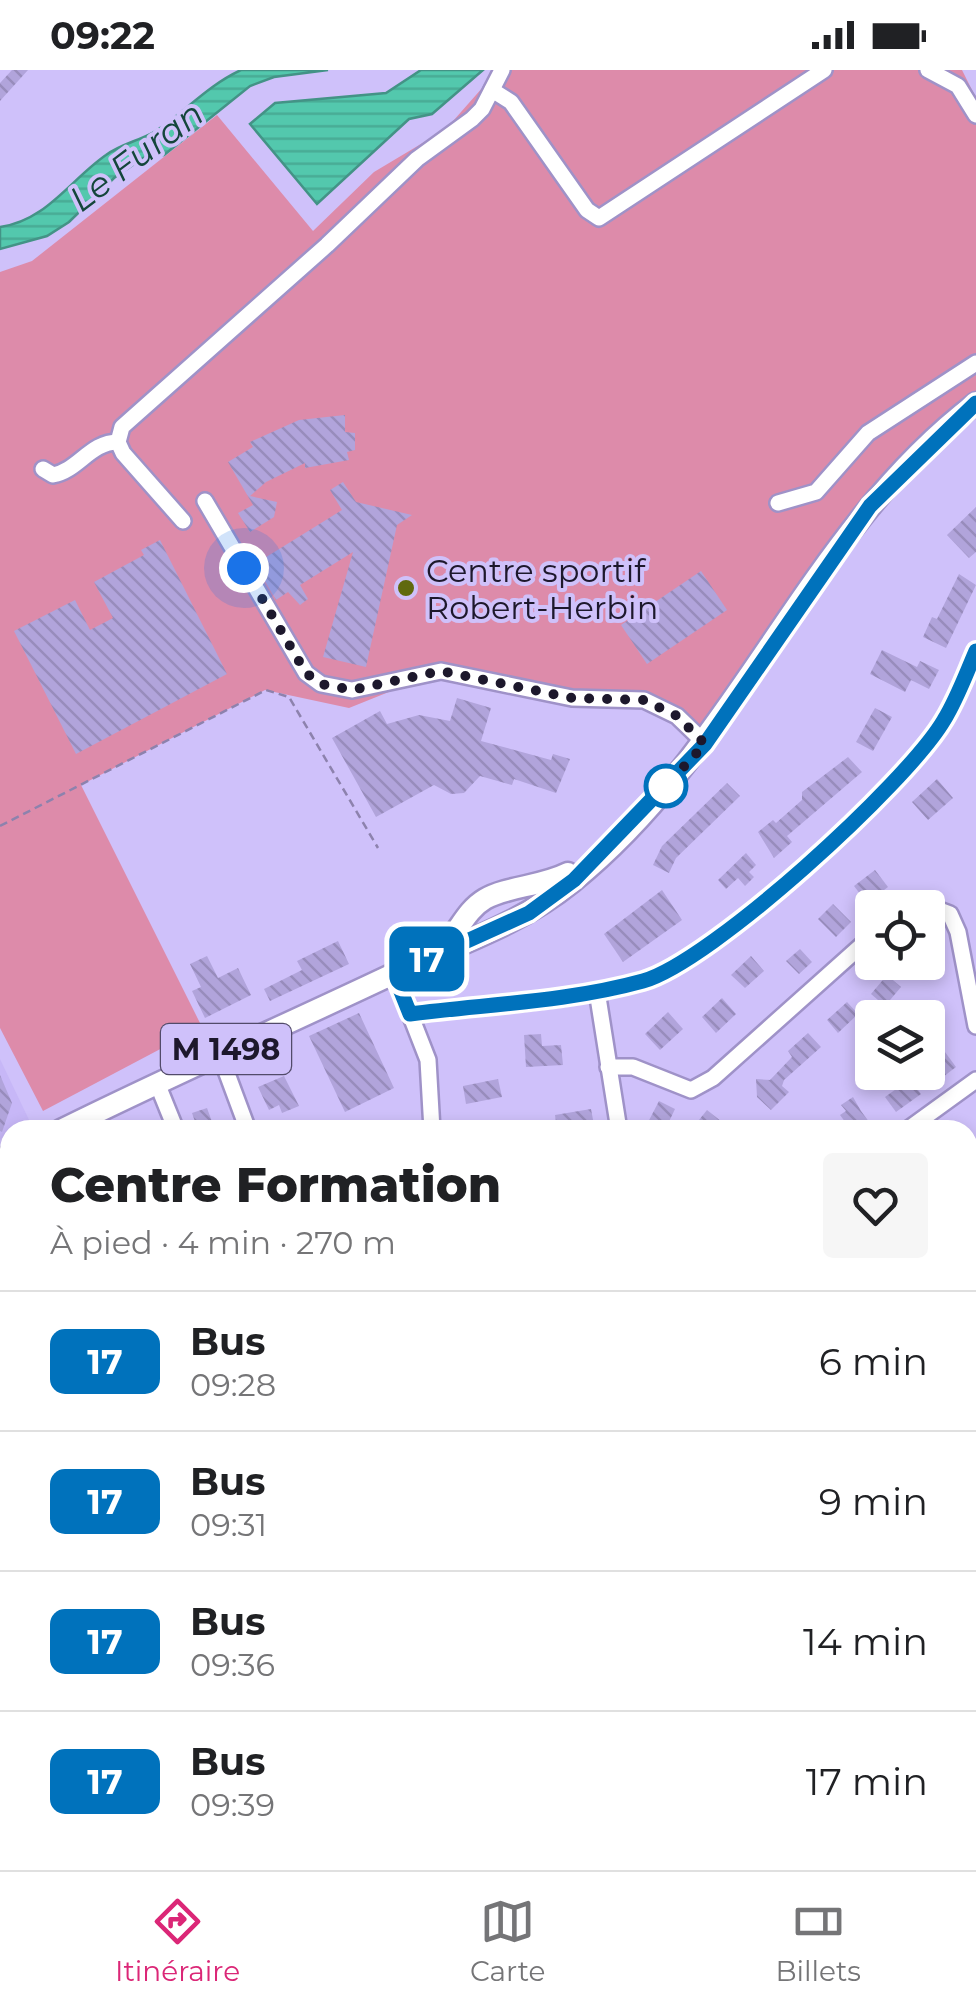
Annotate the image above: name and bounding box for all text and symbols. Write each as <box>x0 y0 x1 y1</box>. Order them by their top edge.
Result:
text: 09:22 <box>50 12 155 59</box>
water label: Le Furan <box>60 92 212 220</box>
your location <box>219 543 269 593</box>
place label: Centre sportif Robert-Herbin <box>426 551 658 627</box>
marker: Centre sportif Robert-Herbin <box>395 577 417 599</box>
unlabelled marker <box>645 765 687 807</box>
map controls <box>855 890 945 1090</box>
button: locate <box>855 890 945 980</box>
line badge: 17 <box>382 926 472 992</box>
text: 17 <box>409 938 445 981</box>
button: layers <box>855 1000 945 1090</box>
road number: M 1498 <box>161 1024 291 1074</box>
button: heart <box>823 1153 928 1258</box>
text: Centre Formation <box>50 1156 501 1214</box>
text: À pied · 4 min · 270 m <box>50 1223 396 1262</box>
text: Bus <box>190 1318 265 1365</box>
text: 6 min <box>819 1338 928 1385</box>
text: 17 <box>87 1340 123 1383</box>
text: 09:28 <box>190 1365 276 1404</box>
text: Bus <box>190 1458 265 1505</box>
text: 9 min <box>819 1478 928 1525</box>
text: 17 <box>87 1480 123 1523</box>
text: 09:31 <box>190 1505 267 1544</box>
text: Bus <box>190 1598 265 1645</box>
text: 14 min <box>803 1618 928 1665</box>
text: 17 <box>87 1620 123 1663</box>
text: 09:36 <box>190 1645 275 1684</box>
text: Bus <box>190 1738 265 1785</box>
text: 17 min <box>806 1758 928 1805</box>
text: 17 <box>87 1760 123 1803</box>
text: 09:39 <box>190 1785 275 1824</box>
tab: Itinéraire <box>115 1894 240 1988</box>
tab: Carte <box>470 1894 546 1988</box>
tab: Billets <box>775 1894 861 1988</box>

